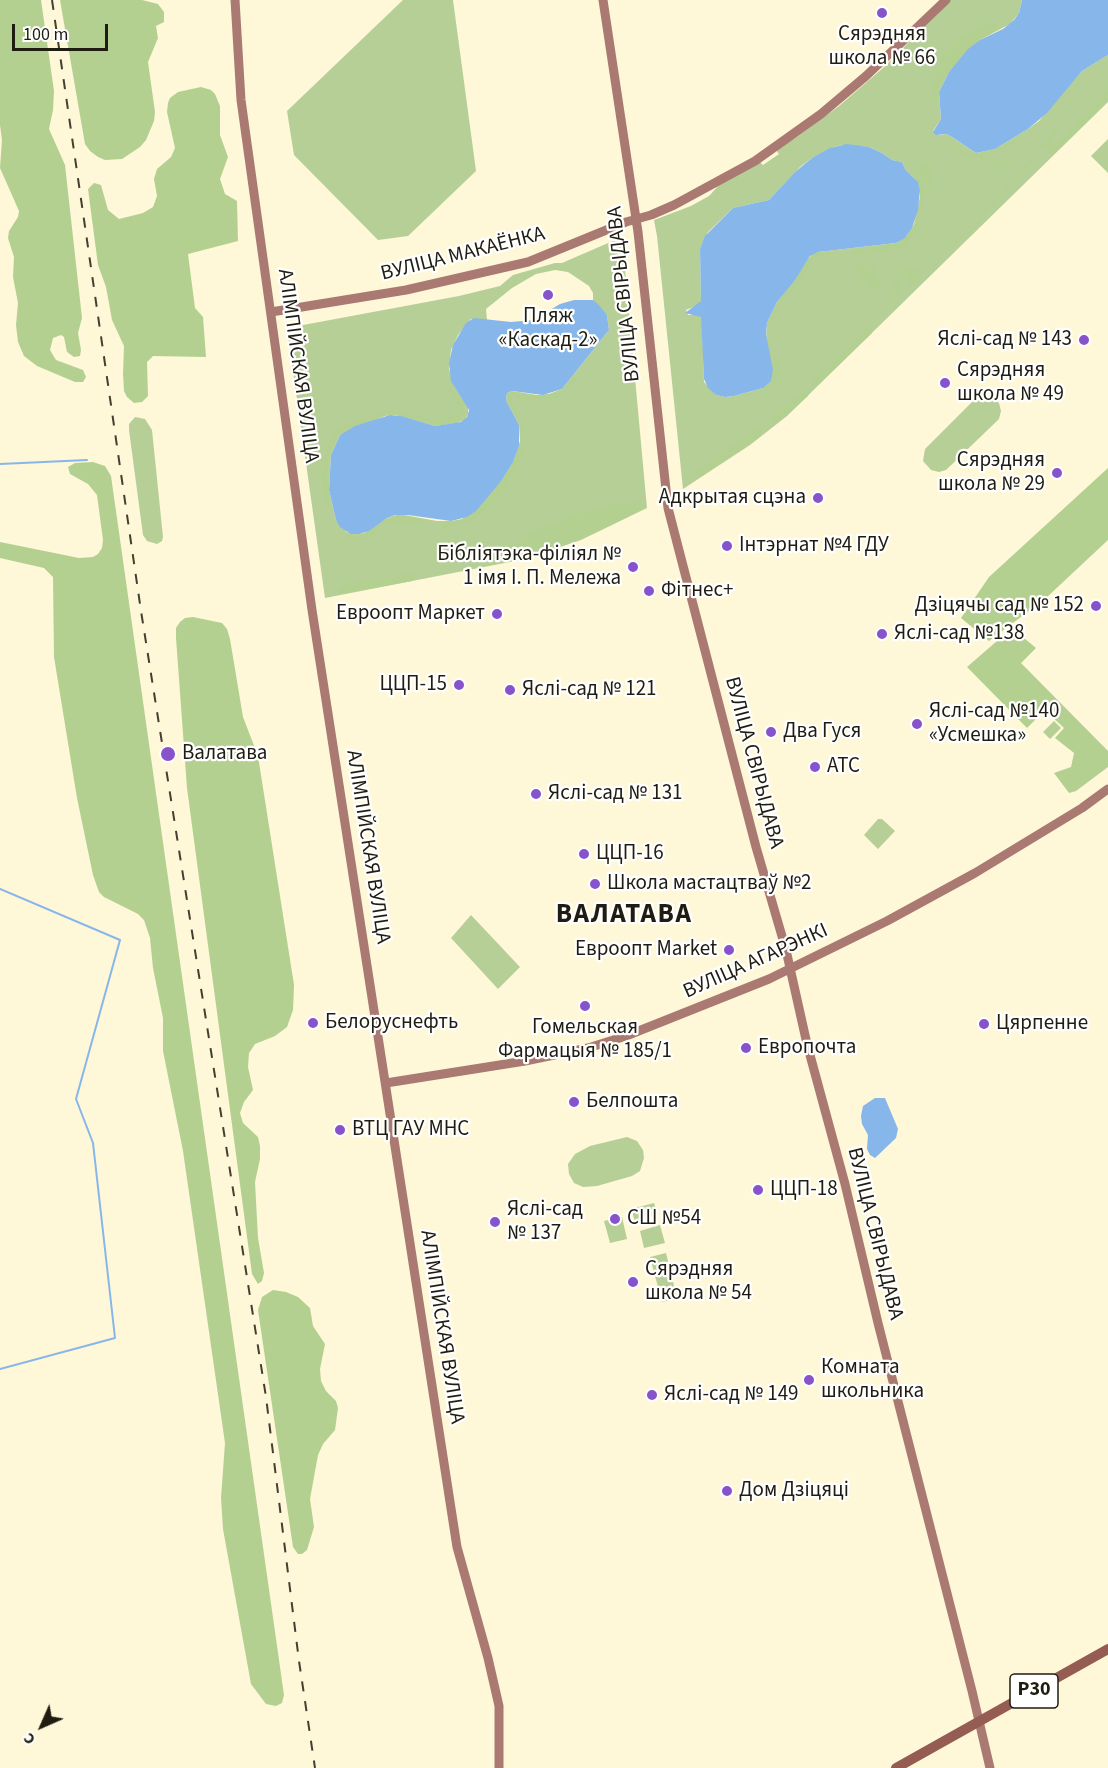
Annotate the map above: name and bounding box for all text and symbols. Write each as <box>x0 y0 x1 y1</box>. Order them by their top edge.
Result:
marker: Сярэдняя школа № 66 <box>875 6 889 20</box>
scale bar <box>15 12 111 50</box>
text: 100 m <box>23 22 68 47</box>
place label: Сярэдняя школа № 66 <box>829 22 935 72</box>
street label: ВУЛІЦА СВІРЫДАВА <box>603 205 647 383</box>
street label: ВУЛІЦА МАКАЁНКА <box>378 222 548 288</box>
street label: АЛІМПІЙСКАЯ ВУЛІЦА <box>271 267 323 465</box>
marker: Пляж «Каскад-2» <box>541 288 555 302</box>
place label: Пляж «Каскад-2» <box>498 304 598 354</box>
place label: Яслі-сад № 143 <box>937 327 1072 353</box>
marker: Яслі-сад № 143 <box>1077 333 1091 347</box>
place label: Сярэдняя школа № 49 <box>957 358 1064 408</box>
marker: Сярэдняя школа № 49 <box>938 376 952 390</box>
place label: Сярэдняя школа № 29 <box>938 448 1045 498</box>
marker: Сярэдняя школа № 29 <box>1050 466 1064 480</box>
place label: Адкрытая сцэна <box>659 485 806 511</box>
marker: Адкрытая сцэна <box>811 491 825 505</box>
place label: Інтэрнат №4 ГДУ <box>739 533 889 559</box>
marker: Інтэрнат №4 ГДУ <box>720 539 734 553</box>
place label: Бібліятэка-філіял № 1 імя І. П. Мележа <box>437 542 621 592</box>
marker: Бібліятэка-філіял № 1 імя І. П. Мележа <box>626 560 640 574</box>
place label: Фітнес+ <box>661 578 733 604</box>
marker: Фітнес+ <box>642 584 656 598</box>
place label: Дзіцячы сад № 152 <box>915 593 1084 619</box>
marker: Дзіцячы сад № 152 <box>1089 599 1103 613</box>
place label: Евроопт Маркет <box>336 601 485 627</box>
marker: Евроопт Маркет <box>490 607 504 621</box>
place label: Яслі-сад №138 <box>894 621 1024 647</box>
marker: Яслі-сад №138 <box>875 627 889 641</box>
place label: ЦЦП-15 <box>379 672 447 698</box>
street label: ВУЛІЦА СВІРЫДАВА <box>718 674 788 852</box>
place label: Яслі-сад № 121 <box>522 677 657 703</box>
marker: ЦЦП-15 <box>452 678 466 692</box>
marker: Яслі-сад № 121 <box>503 683 517 697</box>
place label: Яслі-сад №140 «Усмешка» <box>929 699 1059 749</box>
marker: Яслі-сад №140 «Усмешка» <box>910 717 924 731</box>
place label: Два Гуся <box>783 719 861 745</box>
marker: Два Гуся <box>764 725 778 739</box>
place label: Валатава <box>182 741 267 767</box>
marker: Валатава <box>159 745 177 763</box>
street label: АЛІМПІЙСКАЯ ВУЛІЦА <box>339 748 395 946</box>
place label: АТС <box>827 754 860 780</box>
marker: АТС <box>808 760 822 774</box>
place label: Яслі-сад № 131 <box>548 781 683 807</box>
marker: Яслі-сад № 131 <box>529 787 543 801</box>
place label: ЦЦП-16 <box>596 841 664 867</box>
marker: ЦЦП-16 <box>577 847 591 861</box>
place label: Школа мастацтваў №2 <box>607 871 811 897</box>
marker: Школа мастацтваў №2 <box>588 877 602 891</box>
district label: ВАЛАТАВА <box>556 900 692 932</box>
street label: ВУЛІЦА АГАРЭНКІ <box>680 919 832 1005</box>
place label: Евроопт Market <box>575 937 717 963</box>
marker: Евроопт Market <box>722 943 736 957</box>
marker: Гомельская Фармацыя № 185/1 <box>578 999 592 1013</box>
place label: Белоруснефть <box>325 1010 458 1036</box>
place label: Цярпенне <box>996 1011 1088 1037</box>
place label: Гомельская Фармацыя № 185/1 <box>498 1015 672 1065</box>
marker: Белоруснефть <box>306 1016 320 1030</box>
marker: Цярпенне <box>977 1017 991 1031</box>
place label: Европочта <box>758 1035 856 1061</box>
marker: Европочта <box>739 1041 753 1055</box>
place label: Белпошта <box>586 1089 678 1115</box>
marker: Белпошта <box>567 1095 581 1109</box>
place label: ВТЦ ГАУ МНС <box>352 1117 469 1143</box>
marker: ВТЦ ГАУ МНС <box>333 1123 347 1137</box>
street label: ВУЛІЦА СВІРЫДАВА <box>840 1145 908 1323</box>
place label: ЦЦП-18 <box>770 1177 838 1203</box>
marker: ЦЦП-18 <box>751 1183 765 1197</box>
place label: Яслі-сад № 137 <box>507 1197 583 1247</box>
place label: СШ №54 <box>627 1206 701 1232</box>
marker: СШ №54 <box>608 1212 622 1226</box>
marker: Яслі-сад № 137 <box>488 1215 502 1229</box>
street label: АЛІМПІЙСКАЯ ВУЛІЦА <box>413 1228 469 1426</box>
place label: Сярэдняя школа № 54 <box>645 1257 752 1307</box>
marker: Сярэдняя школа № 54 <box>626 1275 640 1289</box>
place label: Комната школьника <box>821 1355 924 1405</box>
marker: Комната школьника <box>802 1373 816 1387</box>
place label: Яслі-сад № 149 <box>664 1382 799 1408</box>
marker: Яслі-сад № 149 <box>645 1388 659 1402</box>
place label: Дом Дзіцяці <box>739 1478 849 1504</box>
marker: Дом Дзіцяці <box>720 1484 734 1498</box>
road number: Р30 <box>1010 1674 1058 1708</box>
north arrow <box>12 1696 72 1756</box>
text: С <box>18 1728 40 1750</box>

